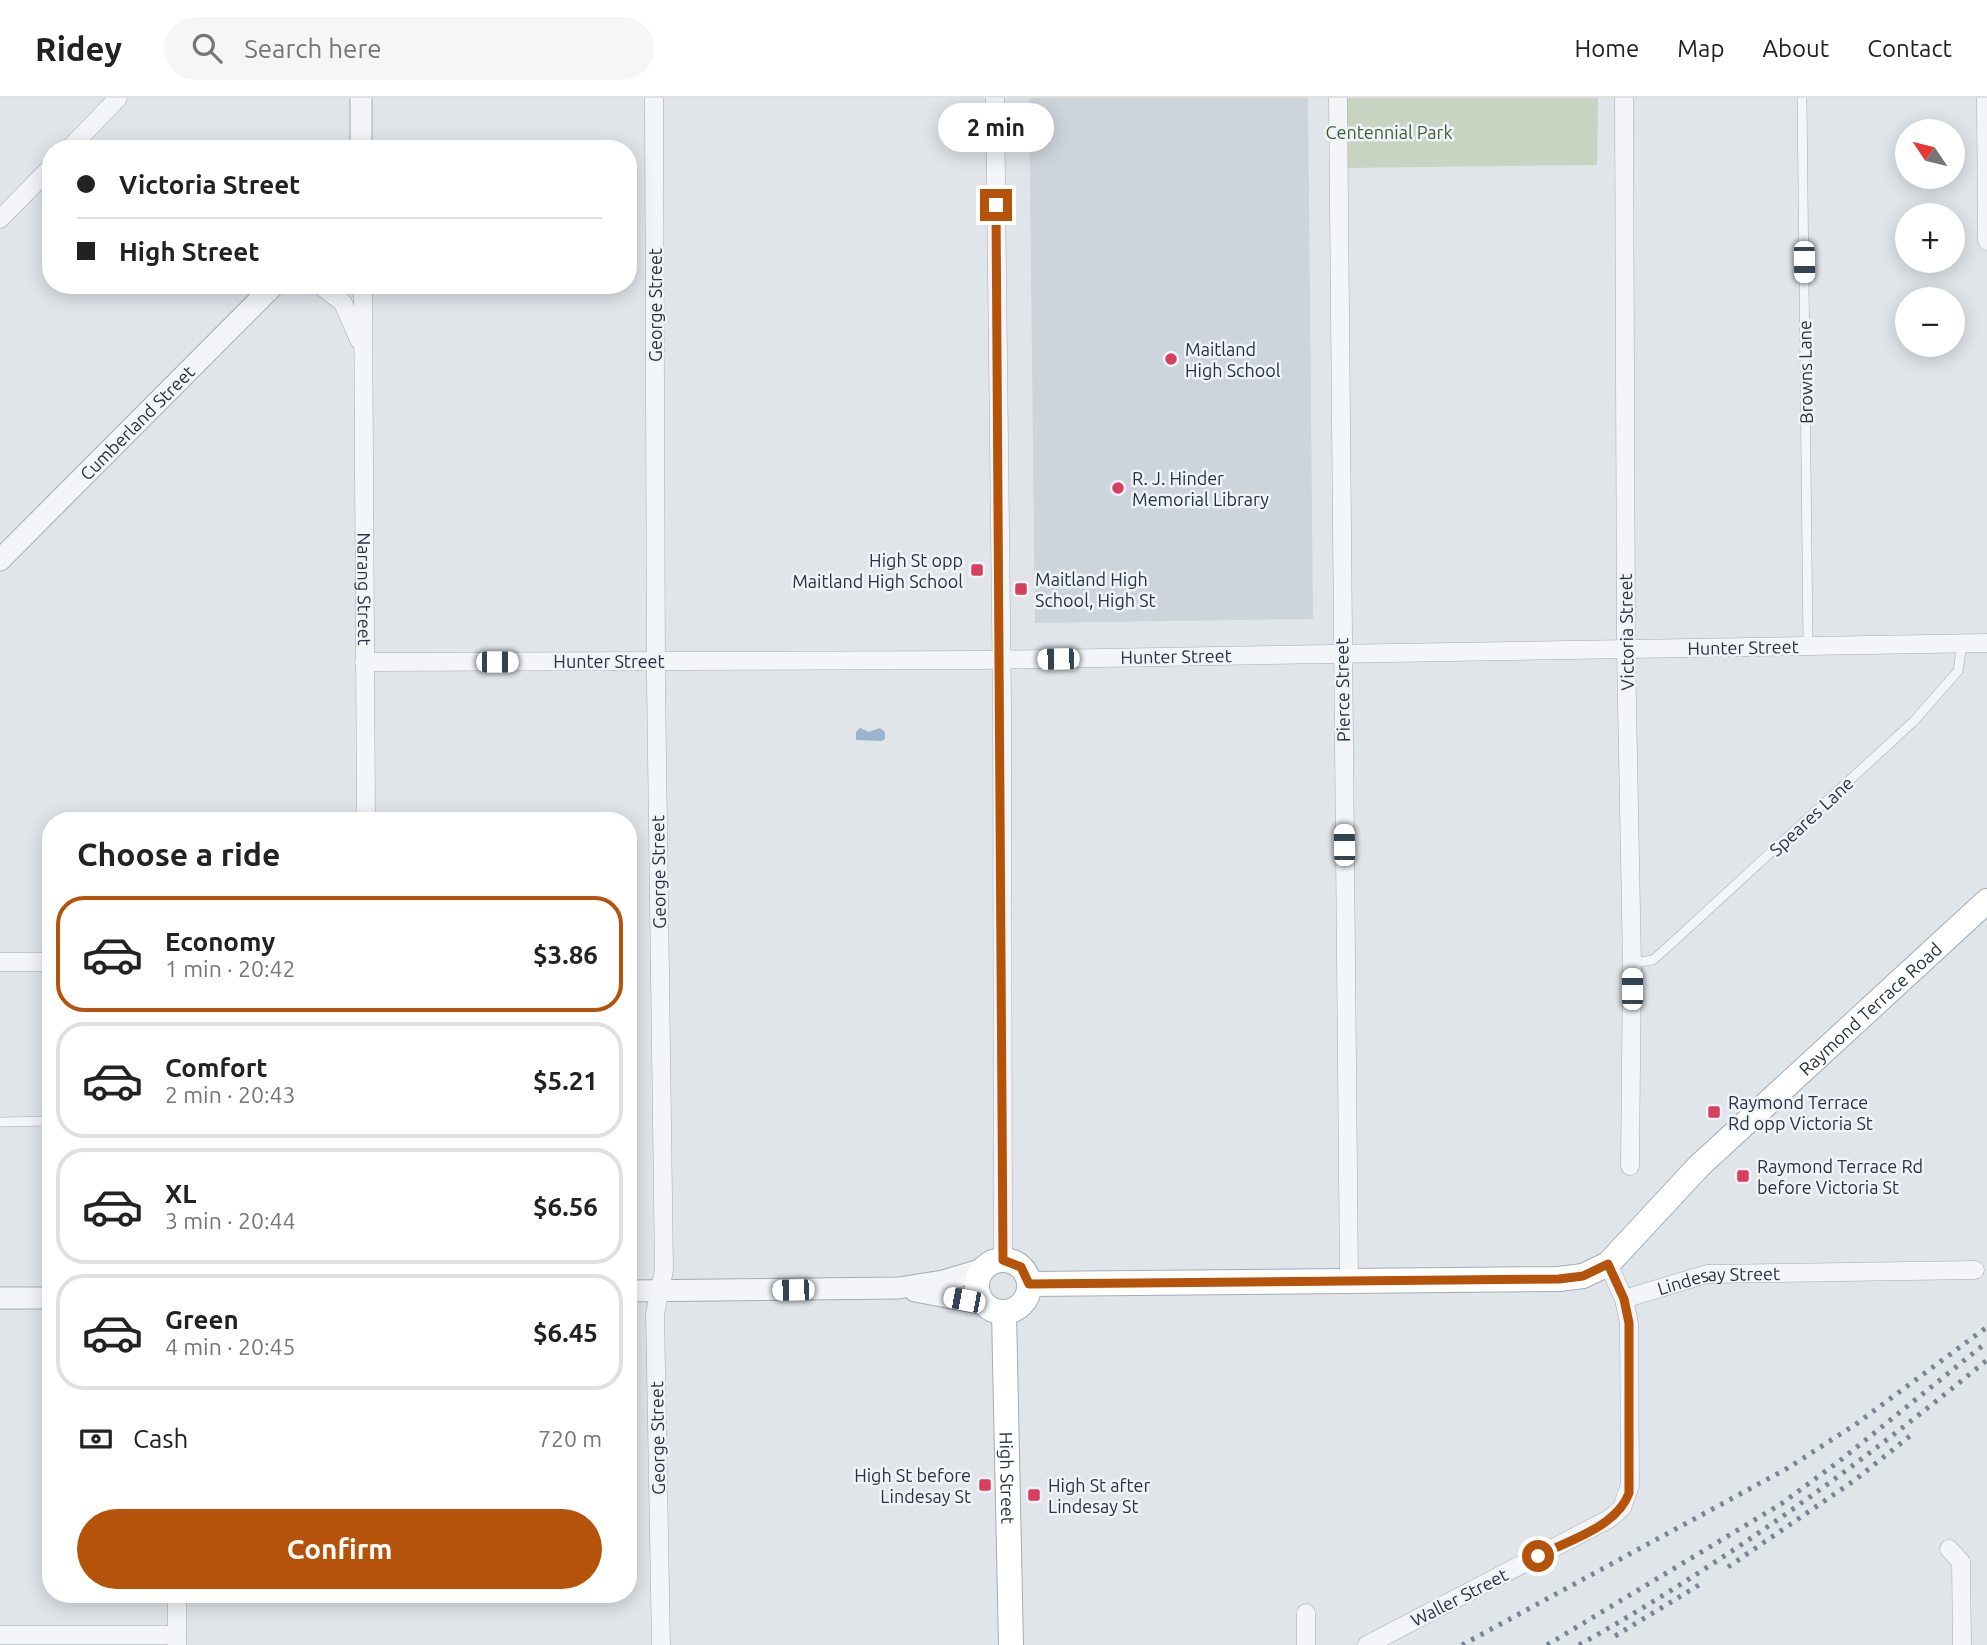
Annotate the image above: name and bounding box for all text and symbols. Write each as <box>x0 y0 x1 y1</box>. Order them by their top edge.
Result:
search box <box>164 17 654 80</box>
icon: search <box>188 29 226 67</box>
text: Ridey <box>35 30 122 67</box>
text: Search here <box>244 34 382 63</box>
text: Home <box>1574 35 1639 62</box>
text: Map <box>1677 35 1724 62</box>
text: About <box>1762 35 1829 62</box>
text: Contact <box>1867 35 1952 62</box>
callout: 2 min <box>938 104 1054 153</box>
text: 2 min <box>967 115 1025 140</box>
north arrow <box>1895 119 1965 189</box>
map controls <box>1895 119 1965 357</box>
park label: Centennial Park <box>1326 122 1453 142</box>
text: Victoria Street <box>119 170 300 199</box>
route end <box>980 189 1012 221</box>
button: + <box>1895 203 1965 273</box>
text: High Street <box>119 237 259 266</box>
car <box>1794 241 1815 283</box>
street label: George Street <box>645 248 665 362</box>
button: − <box>1895 287 1965 357</box>
street label: Browns Lane <box>1794 320 1816 424</box>
place label: Maitland High School <box>1185 339 1281 380</box>
marker: Maitland High School <box>1163 351 1179 367</box>
street label: Cumberland Street <box>76 361 198 484</box>
place label: R. J. Hinder Memorial Library <box>1132 468 1269 509</box>
marker: R. J. Hinder Memorial Library <box>1110 480 1126 496</box>
street label: Narang Street <box>354 532 375 646</box>
place label: High St opp Maitland High School <box>792 550 963 591</box>
marker: High St opp Maitland High School <box>969 562 985 578</box>
place label: Maitland High School, High St <box>1035 569 1156 610</box>
street label: Victoria Street <box>1615 573 1637 691</box>
marker: Maitland High School, High St <box>1013 581 1029 597</box>
street label: Hunter Street <box>1687 636 1799 658</box>
street label: Pierce Street <box>1331 638 1353 742</box>
street label: Hunter Street <box>1120 645 1232 667</box>
car <box>1037 648 1080 670</box>
street label: Hunter Street <box>553 651 665 671</box>
car <box>477 652 519 673</box>
street label: Speares Lane <box>1765 772 1857 860</box>
street label: George Street <box>647 815 669 929</box>
car <box>1334 824 1355 866</box>
text: Choose a ride <box>77 836 280 872</box>
icon: car <box>81 923 144 986</box>
text: Economy <box>165 927 275 956</box>
street label: Raymond Terrace Road <box>1795 938 1945 1079</box>
text: $3.86 <box>533 940 598 969</box>
text: 1 min · 20:42 <box>165 956 296 981</box>
car <box>1622 968 1643 1010</box>
icon: car <box>81 1049 144 1112</box>
text: Comfort <box>165 1053 268 1082</box>
text: $5.21 <box>533 1066 598 1095</box>
text: 2 min · 20:43 <box>165 1082 296 1107</box>
place label: Raymond Terrace Rd opp Victoria St <box>1728 1092 1873 1133</box>
marker: Raymond Terrace Rd opp Victoria St <box>1706 1104 1722 1120</box>
place label: Raymond Terrace Rd before Victoria St <box>1757 1156 1923 1197</box>
marker: Raymond Terrace Rd before Victoria St <box>1735 1168 1751 1184</box>
icon: car <box>81 1175 144 1238</box>
text: XL <box>165 1179 196 1208</box>
text: $6.56 <box>533 1192 598 1221</box>
text: 3 min · 20:44 <box>165 1208 296 1233</box>
street label: Lindesay Street <box>1655 1263 1780 1298</box>
car <box>772 1279 815 1301</box>
car <box>942 1286 987 1314</box>
icon: car <box>81 1301 144 1364</box>
text: Green <box>165 1305 239 1334</box>
text: $6.45 <box>533 1318 598 1347</box>
text: 4 min · 20:45 <box>165 1334 296 1359</box>
street label: George Street <box>646 1381 668 1495</box>
icon: cash <box>77 1420 115 1458</box>
text: Cash <box>133 1424 188 1453</box>
text: 720 m <box>538 1426 602 1451</box>
street label: High Street <box>997 1432 1018 1524</box>
place label: High St before Lindesay St <box>854 1465 971 1506</box>
place label: High St after Lindesay St <box>1048 1475 1150 1516</box>
marker: High St before Lindesay St <box>977 1477 993 1493</box>
marker: High St after Lindesay St <box>1026 1487 1042 1503</box>
button: Confirm <box>77 1509 602 1589</box>
route start <box>1522 1540 1554 1572</box>
street label: Waller Street <box>1407 1564 1511 1630</box>

